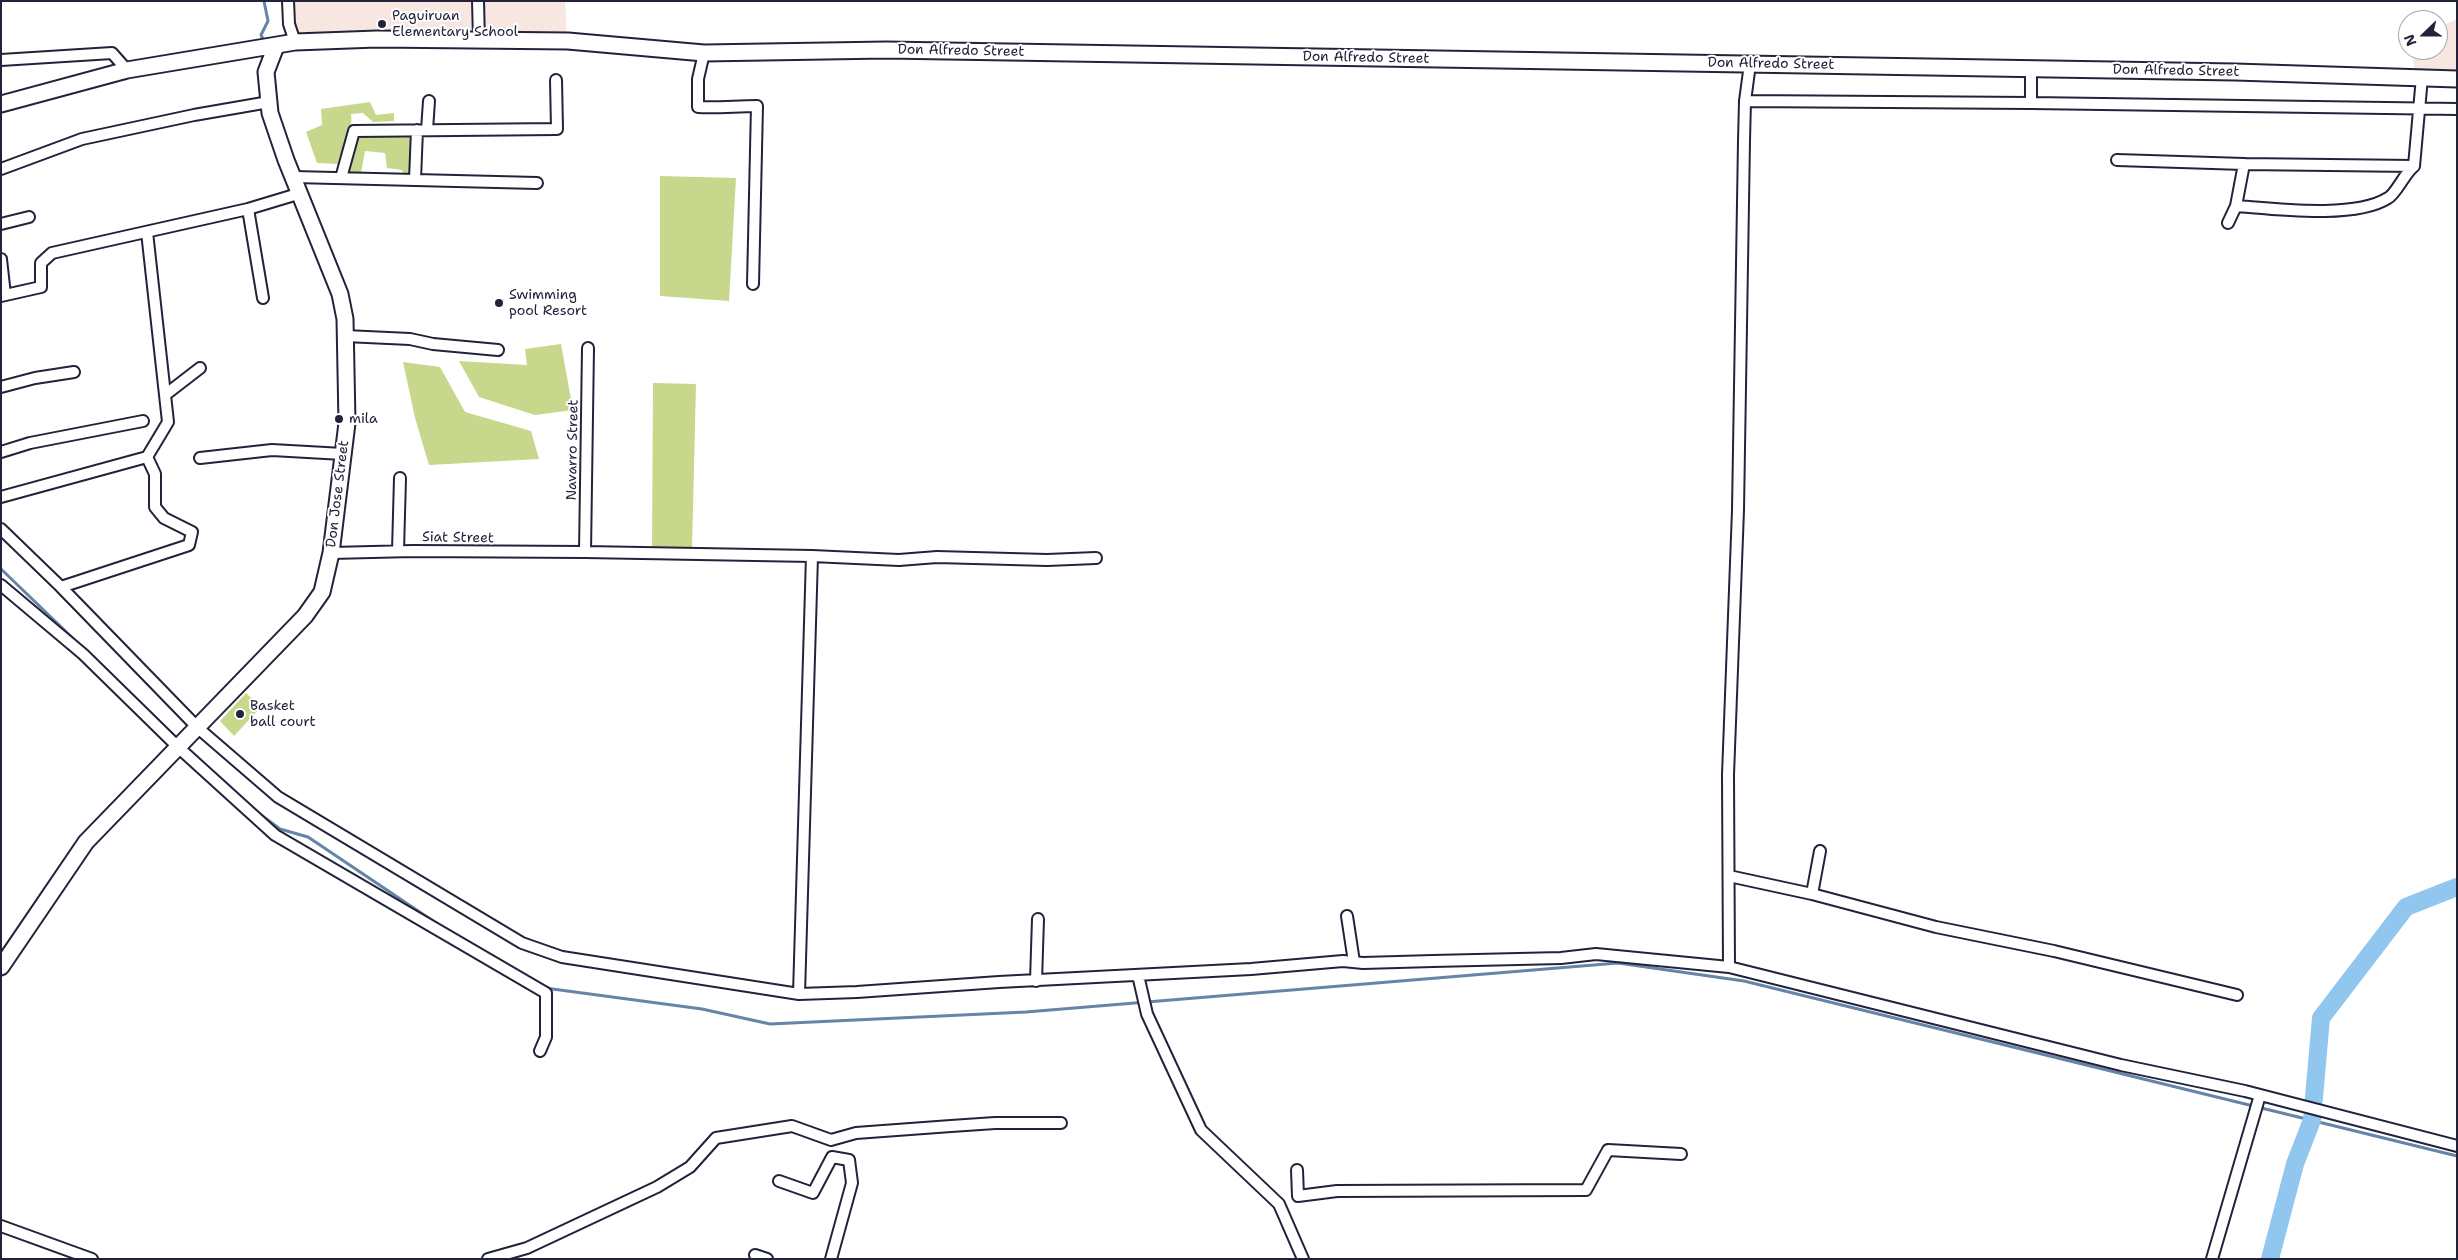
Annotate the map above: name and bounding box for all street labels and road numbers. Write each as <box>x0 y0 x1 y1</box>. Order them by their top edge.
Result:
street label: Don Alfredo Street <box>897 41 1025 61</box>
street label: Don Alfredo Street <box>1302 48 1430 68</box>
street label: Don Alfredo Street <box>1707 54 1835 74</box>
street label: Don Alfredo Street <box>2112 61 2240 81</box>
street label: Navarro Street <box>564 399 582 501</box>
street label: Don Jose Street <box>323 439 353 549</box>
street label: Siat Street <box>422 529 494 547</box>

